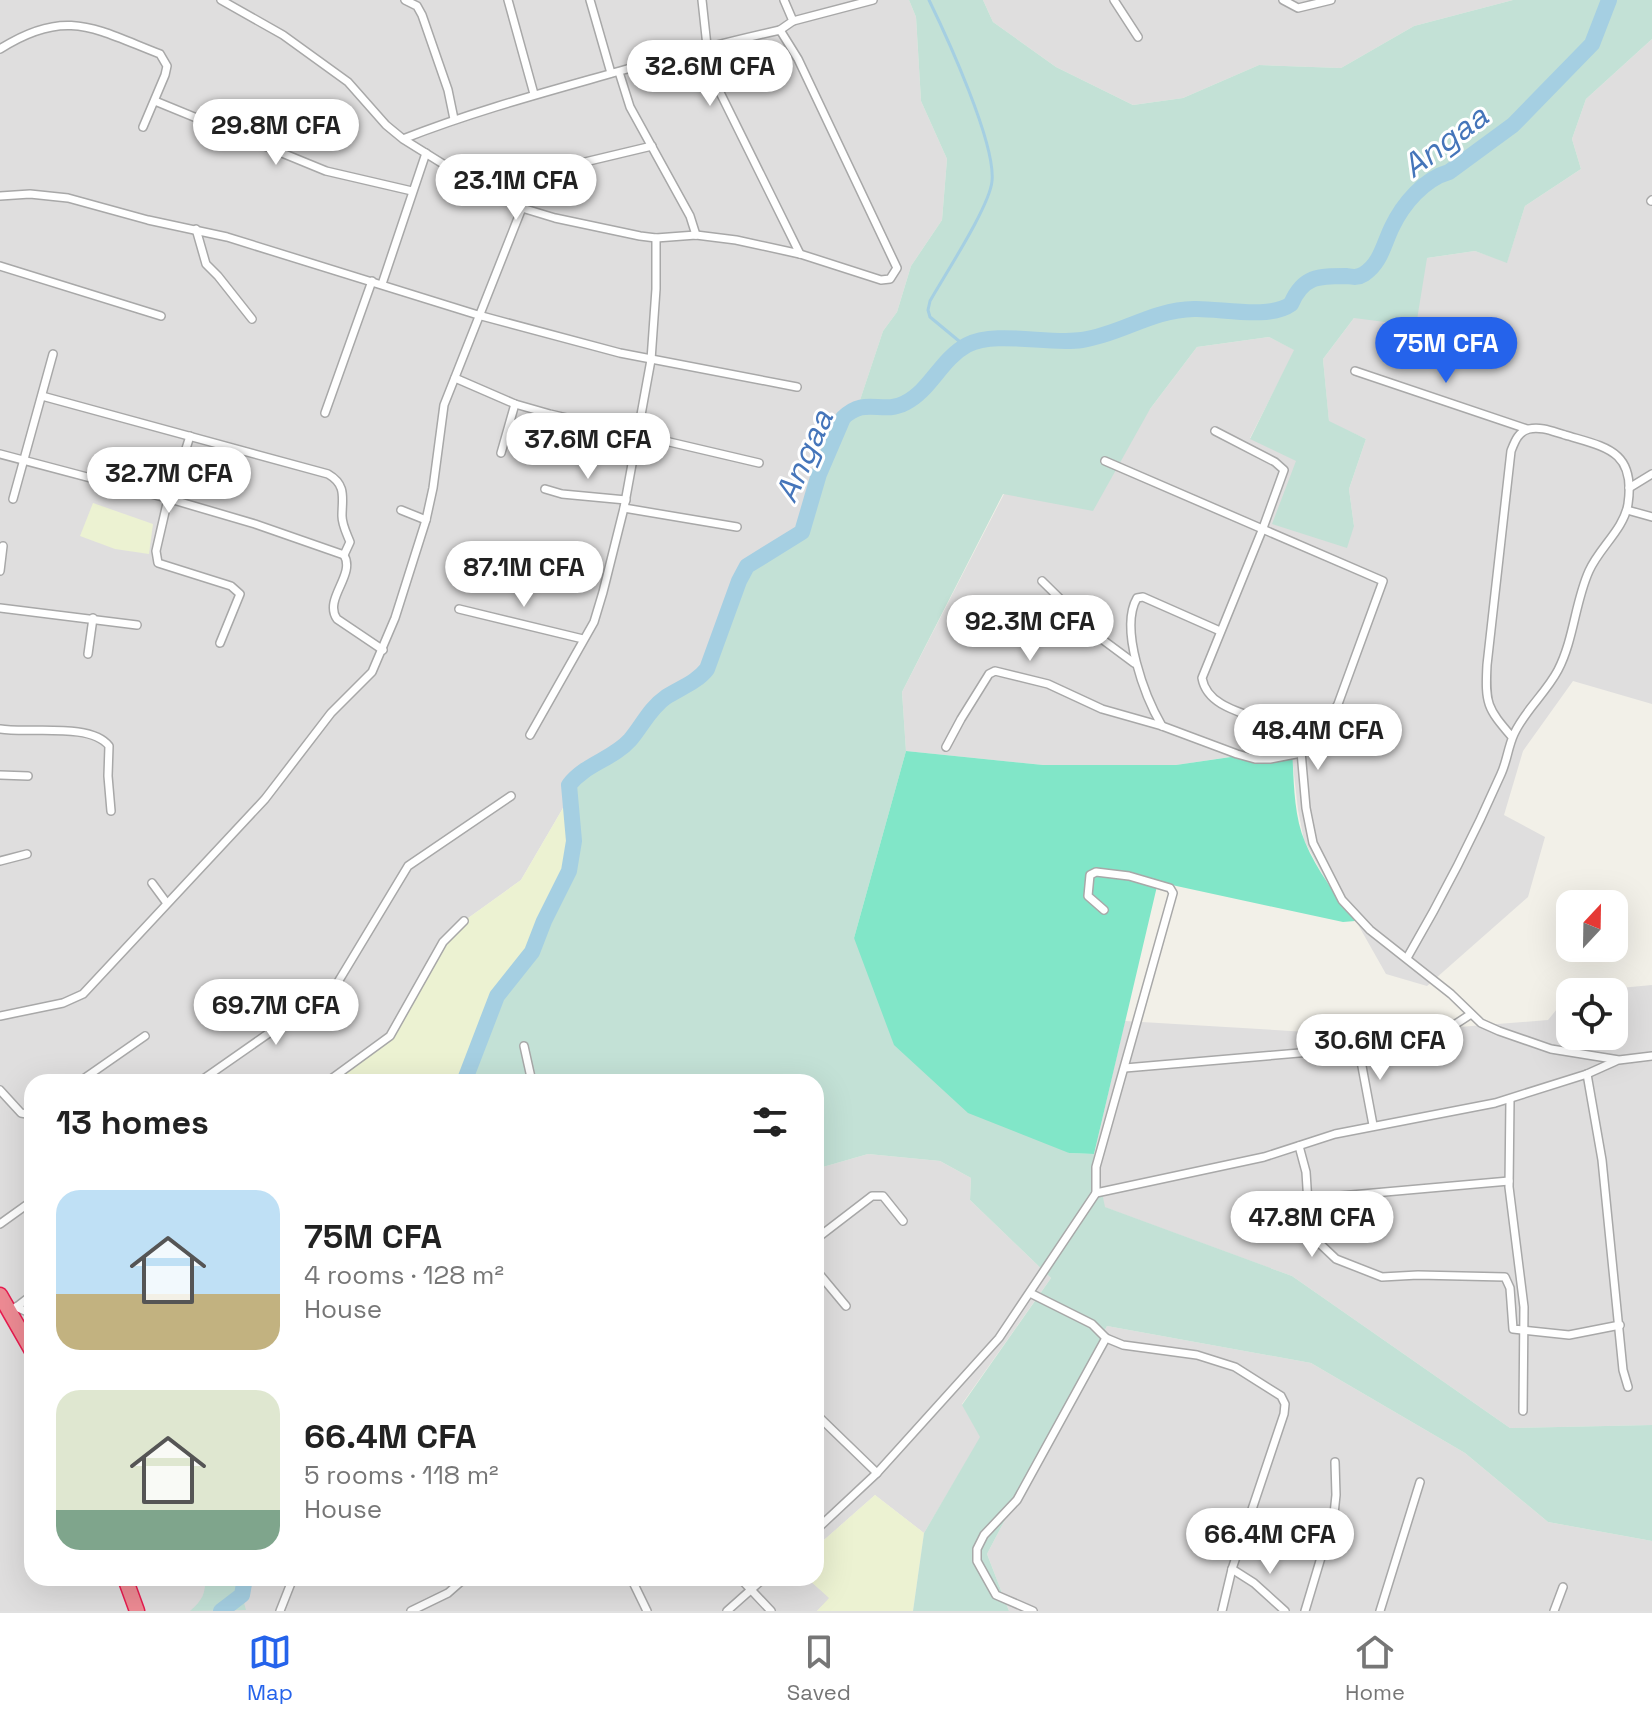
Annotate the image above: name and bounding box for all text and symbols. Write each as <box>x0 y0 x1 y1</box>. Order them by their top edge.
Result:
pin: 32.6M CFA <box>618 40 802 108</box>
text: 32.6M CFA <box>645 49 775 83</box>
water label: Angaa <box>1394 95 1496 186</box>
pin: 29.8M CFA <box>184 99 368 167</box>
text: 29.8M CFA <box>211 108 341 142</box>
pin: 23.1M CFA <box>424 154 608 222</box>
text: 23.1M CFA <box>454 163 578 197</box>
pin: 75M CFA <box>1372 317 1520 385</box>
text: 75M CFA <box>1393 326 1499 360</box>
water label: Angaa <box>766 403 842 508</box>
pin: 37.6M CFA <box>496 413 680 481</box>
text: 37.6M CFA <box>524 422 652 456</box>
pin: 32.7M CFA <box>77 447 261 515</box>
text: 32.7M CFA <box>105 456 233 490</box>
pin: 87.1M CFA <box>432 541 616 609</box>
text: 87.1M CFA <box>463 550 585 584</box>
pin: 92.3M CFA <box>938 595 1122 663</box>
text: 92.3M CFA <box>965 604 1095 638</box>
pin: 48.4M CFA <box>1226 704 1410 772</box>
text: 48.4M CFA <box>1252 713 1384 747</box>
north arrow <box>1556 890 1628 962</box>
map controls <box>1556 890 1628 1050</box>
button: locate <box>1556 978 1628 1050</box>
pin: 69.7M CFA <box>184 979 368 1047</box>
text: 69.7M CFA <box>212 988 340 1022</box>
pin: 30.6M CFA <box>1288 1014 1472 1082</box>
text: 30.6M CFA <box>1314 1023 1446 1057</box>
icon: filters <box>748 1100 792 1144</box>
text: 13 homes <box>56 1101 209 1144</box>
pin: 47.8M CFA <box>1220 1191 1404 1259</box>
text: 47.8M CFA <box>1249 1200 1375 1234</box>
text: 75M CFA <box>304 1215 442 1258</box>
icon: home <box>120 1222 216 1318</box>
text: 4 rooms · 128 m² <box>304 1258 504 1292</box>
text: House <box>304 1292 382 1326</box>
text: 66.4M CFA <box>304 1415 476 1458</box>
icon: home <box>120 1422 216 1518</box>
text: 5 rooms · 118 m² <box>304 1458 499 1492</box>
text: House <box>304 1492 382 1526</box>
pin: 66.4M CFA <box>1178 1508 1362 1576</box>
text: 66.4M CFA <box>1204 1517 1336 1551</box>
tab: Map <box>247 1630 293 1706</box>
tab: Saved <box>787 1630 851 1706</box>
tab: Home <box>1345 1630 1405 1706</box>

